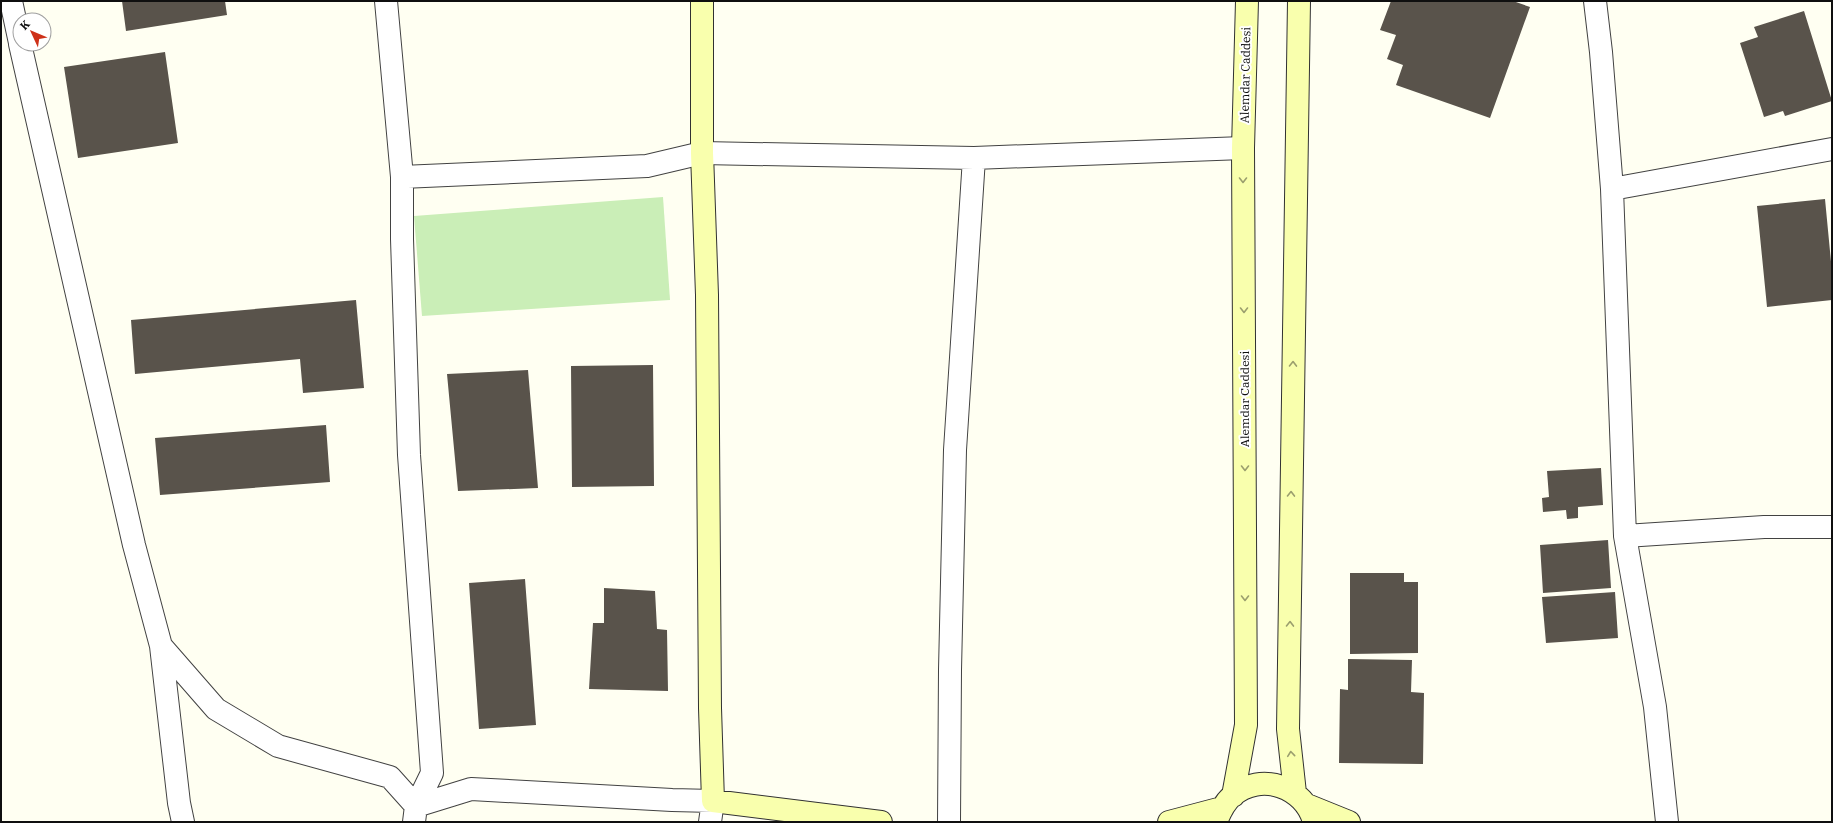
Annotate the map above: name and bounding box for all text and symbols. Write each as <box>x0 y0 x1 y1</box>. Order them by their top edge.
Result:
north arrow <box>12 12 52 52</box>
text: K <box>17 17 33 33</box>
street label: Alemdar Caddesi <box>1237 26 1253 123</box>
one-way arrow <box>1239 177 1247 183</box>
one-way arrow <box>1240 307 1248 313</box>
street label: Alemdar Caddesi <box>1237 351 1252 447</box>
one-way arrow <box>1289 361 1297 367</box>
one-way arrow <box>1241 465 1249 471</box>
one-way arrow <box>1287 491 1296 497</box>
one-way arrow <box>1241 595 1249 601</box>
one-way arrow <box>1285 621 1294 627</box>
one-way arrow <box>1287 751 1296 757</box>

